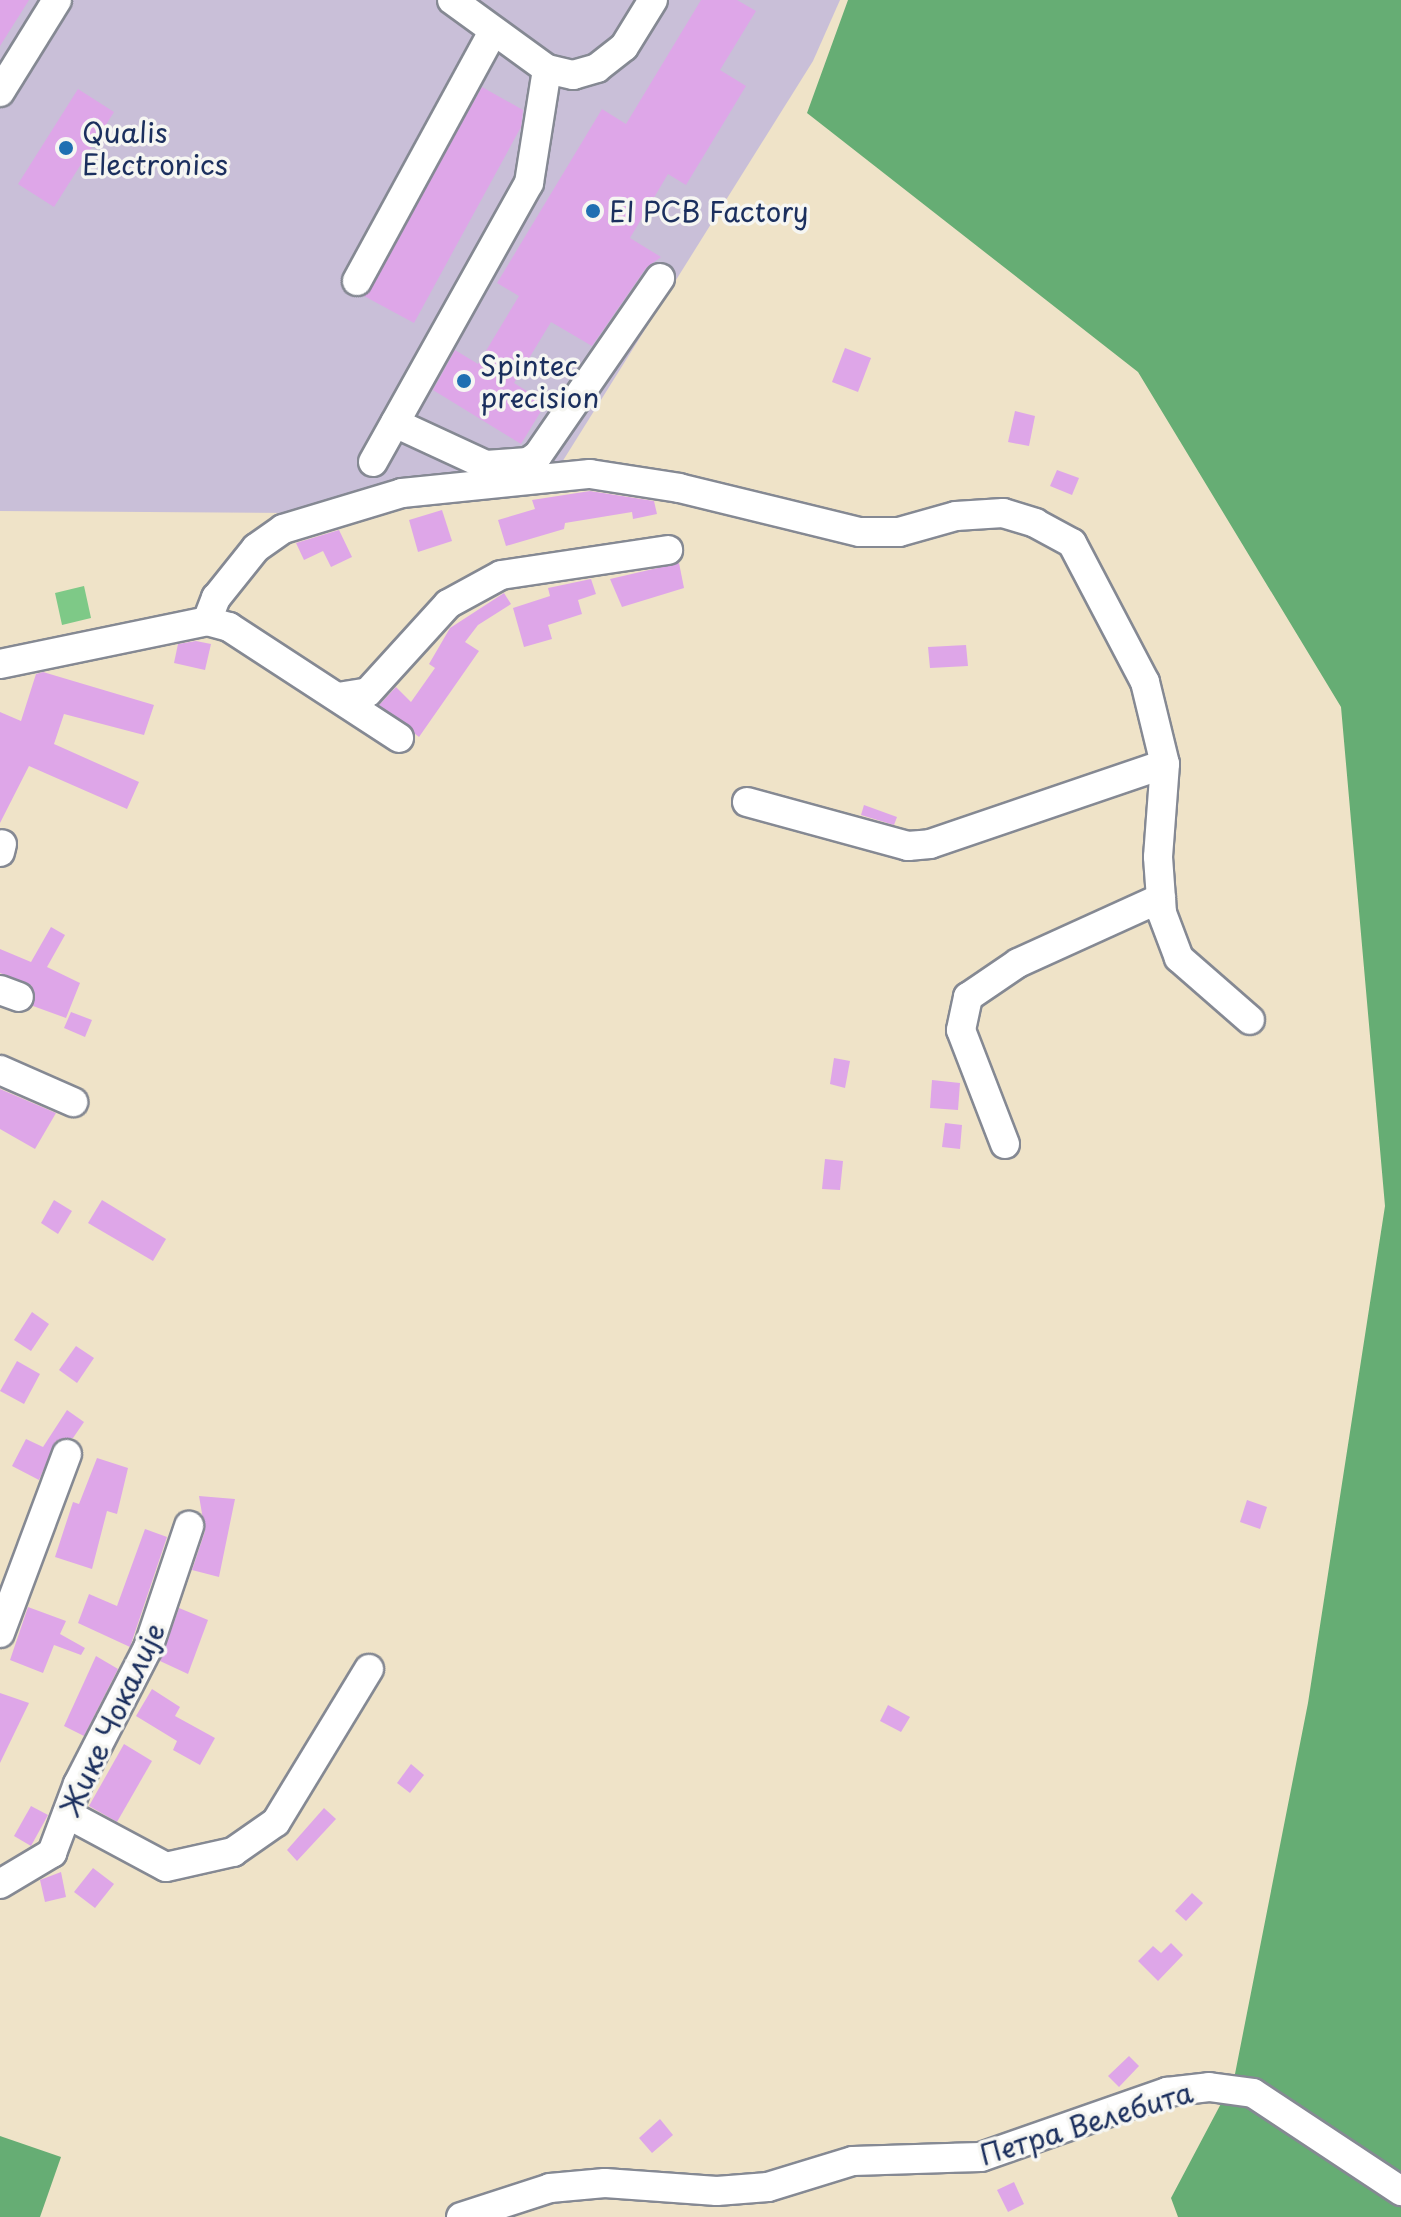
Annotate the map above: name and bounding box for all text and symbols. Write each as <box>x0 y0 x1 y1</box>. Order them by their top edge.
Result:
place label: Qualis Electronics <box>82 115 228 181</box>
marker: Qualis Electronics <box>57 139 75 157</box>
place label: EI PCB Factory <box>609 194 811 228</box>
marker: EI PCB Factory <box>584 202 602 220</box>
place label: Spintec precision <box>480 348 599 414</box>
marker: Spintec precision <box>455 372 473 390</box>
street label: Жике Чокалије <box>53 1617 171 1821</box>
street label: Петра Велебита <box>976 2075 1196 2171</box>

